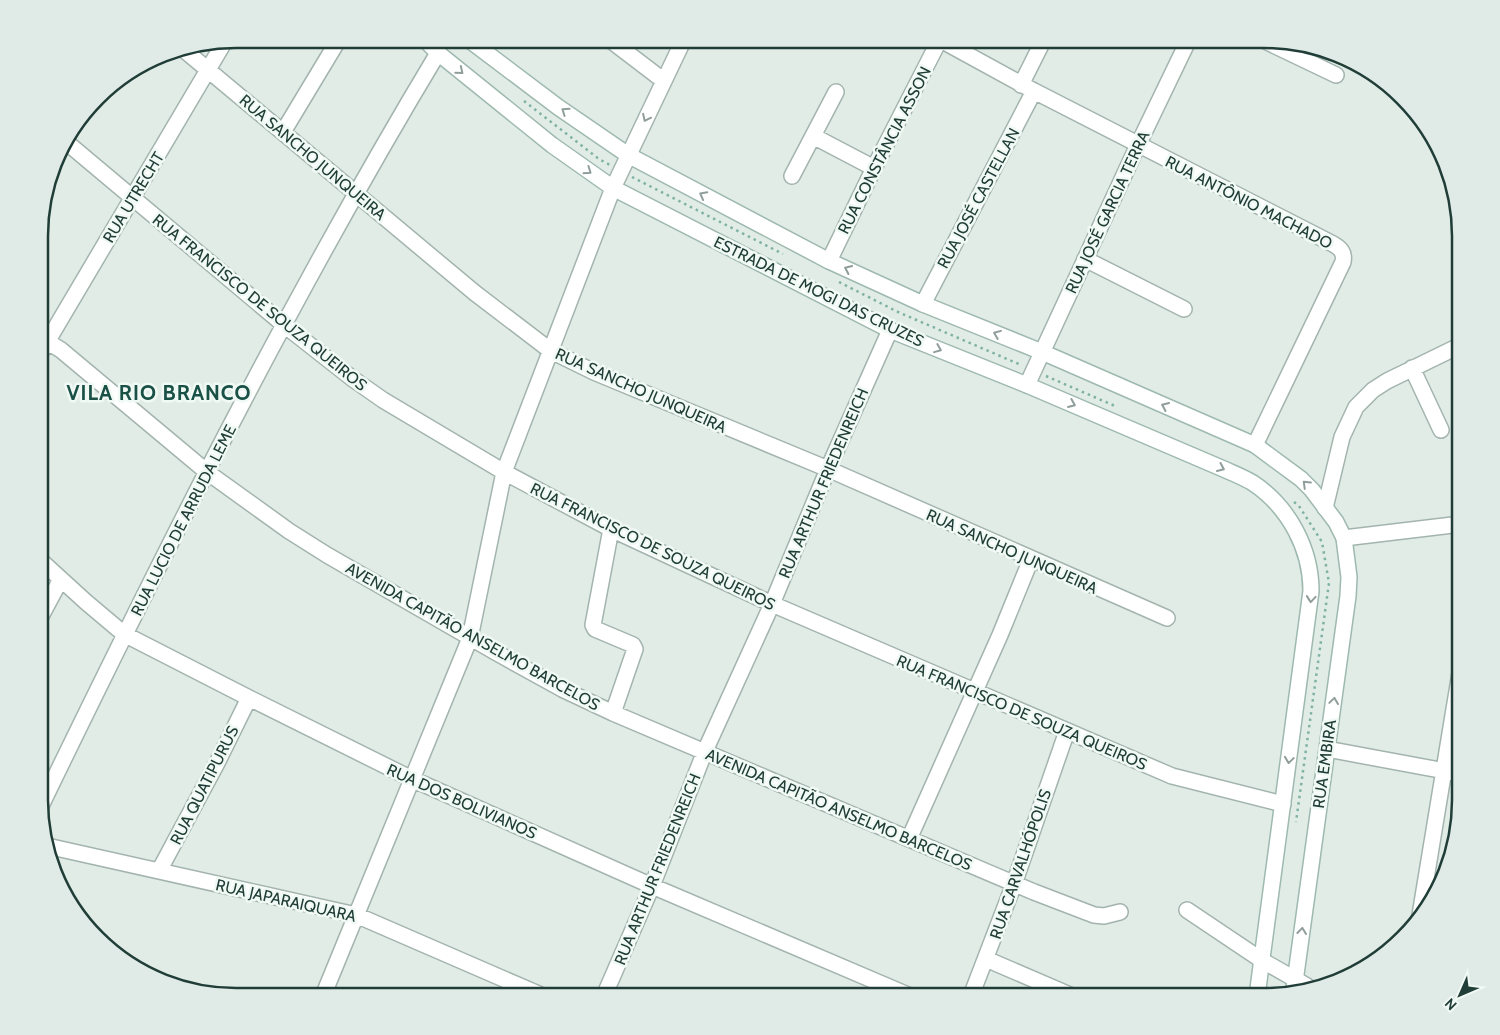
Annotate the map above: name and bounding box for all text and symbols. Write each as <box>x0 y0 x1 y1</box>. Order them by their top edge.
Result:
street label: RUA CONSTÂNCIA ASSON <box>834 63 935 237</box>
one-way arrow <box>455 65 464 74</box>
street label: RUA SANCHO JUNQUEIRA <box>236 91 390 224</box>
one-way arrow <box>561 108 570 117</box>
one-way arrow <box>642 113 652 122</box>
street label: RUA JOSÉ CASTELLAN <box>933 125 1024 272</box>
street label: RUA JOSÉ GARCIA TERRA <box>1061 128 1153 296</box>
street label: RUA UTRECHT <box>99 148 168 246</box>
street label: RUA ANTÔNIO MACHADO <box>1162 152 1335 253</box>
one-way arrow <box>582 165 592 174</box>
one-way arrow <box>700 191 709 201</box>
street label: RUA FRANCISCO DE SOUZA QUEIROS <box>149 210 371 395</box>
street label: ESTRADA DE MOGI DAS CRUZES <box>711 232 927 351</box>
one-way arrow <box>844 265 853 276</box>
one-way arrow <box>993 329 1002 340</box>
street label: RUA SANCHO JUNQUEIRA <box>552 344 729 437</box>
one-way arrow <box>934 344 942 354</box>
district label: VILA RIO BRANCO <box>67 380 251 405</box>
street label: RUA ARTHUR FRIEDENREICH <box>775 385 872 581</box>
one-way arrow <box>1067 398 1076 408</box>
one-way arrow <box>1161 401 1170 412</box>
street label: RUA LUCIO DE ARRUDA LEME <box>127 421 240 619</box>
one-way arrow <box>1216 461 1225 472</box>
street label: RUA FRANCISCO DE SOUZA QUEIROS <box>527 479 778 614</box>
one-way arrow <box>1303 481 1312 490</box>
street label: RUA SANCHO JUNQUEIRA <box>923 505 1100 598</box>
street label: AVENIDA CAPITÃO ANSELMO BARCELOS <box>342 558 603 714</box>
one-way arrow <box>1305 595 1316 603</box>
street label: RUA FRANCISCO DE SOUZA QUEIROS <box>894 651 1150 774</box>
one-way arrow <box>1328 697 1338 705</box>
street label: RUA EMBIRA <box>1309 718 1340 810</box>
street label: RUA QUATIPURUS <box>166 723 243 848</box>
street label: AVENIDA CAPITÃO ANSELMO BARCELOS <box>703 745 975 874</box>
one-way arrow <box>1284 756 1295 764</box>
street label: RUA DOS BOLIVIANOS <box>384 760 540 843</box>
street label: RUA ARTHUR FRIEDENREICH <box>610 771 705 968</box>
street label: RUA CARVALHÓPOLIS <box>986 787 1055 942</box>
street label: RUA JAPARAIQUARA <box>214 875 358 926</box>
one-way arrow <box>1296 927 1307 935</box>
north arrow <box>1435 970 1485 1020</box>
text: N <box>1441 994 1461 1014</box>

